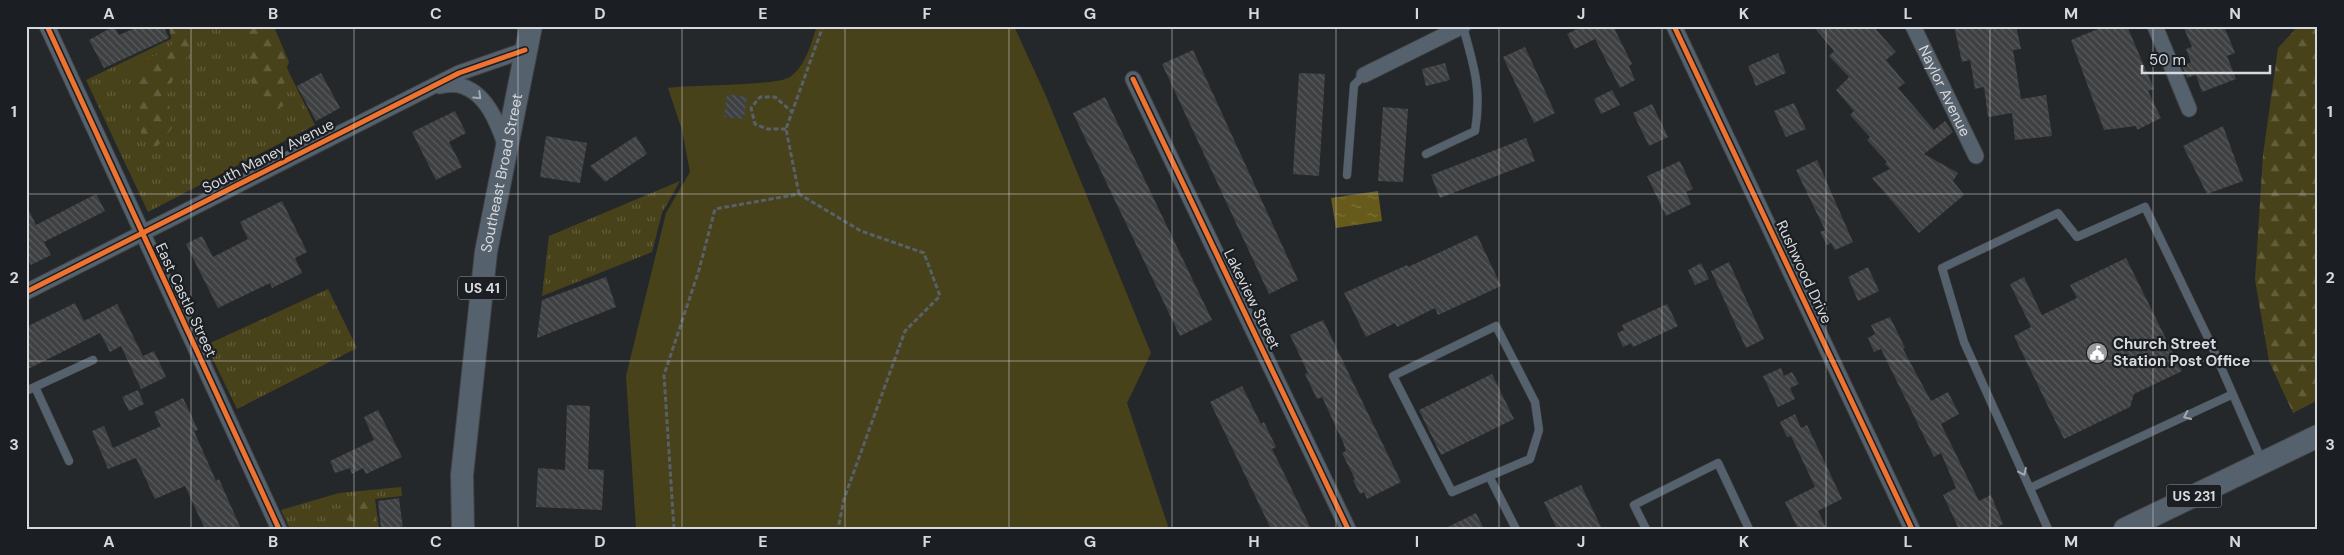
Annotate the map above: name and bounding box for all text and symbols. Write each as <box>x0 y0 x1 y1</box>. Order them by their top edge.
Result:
text: A <box>103 3 115 24</box>
text: B <box>268 3 278 24</box>
text: C <box>430 3 442 24</box>
text: D <box>594 3 606 24</box>
text: E <box>758 3 768 24</box>
text: F <box>923 3 932 24</box>
text: G <box>1084 3 1096 24</box>
text: H <box>1248 3 1260 24</box>
text: I <box>1415 3 1419 24</box>
text: J <box>1577 3 1585 24</box>
text: K <box>1739 3 1750 24</box>
text: L <box>1904 3 1913 24</box>
text: M <box>2064 3 2078 24</box>
text: N <box>2229 3 2241 24</box>
street label: Naylor Avenue <box>1914 42 1975 140</box>
scale bar <box>2142 42 2269 74</box>
text: 50 m <box>2149 50 2186 70</box>
one-way arrow <box>472 90 481 99</box>
street label: Southeast Broad Street <box>476 91 527 254</box>
text: 1 <box>11 101 17 122</box>
text: 1 <box>2327 101 2333 122</box>
street label: South Maney Avenue <box>199 114 337 198</box>
street label: Rushwood Drive <box>1771 217 1837 327</box>
street label: East Castle Street <box>151 240 221 361</box>
street label: Lakeview Street <box>1219 246 1285 352</box>
text: 2 <box>9 267 19 288</box>
text: 2 <box>2325 267 2335 288</box>
road number: US 41 <box>458 276 506 300</box>
place label: Church Street Station Post Office <box>2113 334 2250 371</box>
public building icon: Church Street Station Post Office <box>2085 341 2109 365</box>
one-way arrow <box>2183 409 2192 420</box>
text: 3 <box>9 434 19 455</box>
text: 3 <box>2325 434 2335 455</box>
one-way arrow <box>2016 467 2026 476</box>
road number: US 231 <box>2166 484 2222 508</box>
text: A <box>103 531 115 552</box>
text: B <box>268 531 278 552</box>
text: C <box>430 531 442 552</box>
text: D <box>594 531 606 552</box>
text: E <box>758 531 768 552</box>
text: F <box>923 531 932 552</box>
text: G <box>1084 531 1096 552</box>
text: H <box>1248 531 1260 552</box>
text: I <box>1415 531 1419 552</box>
text: J <box>1577 531 1585 552</box>
text: K <box>1739 531 1750 552</box>
text: L <box>1904 531 1913 552</box>
text: M <box>2064 531 2078 552</box>
text: N <box>2229 531 2241 552</box>

